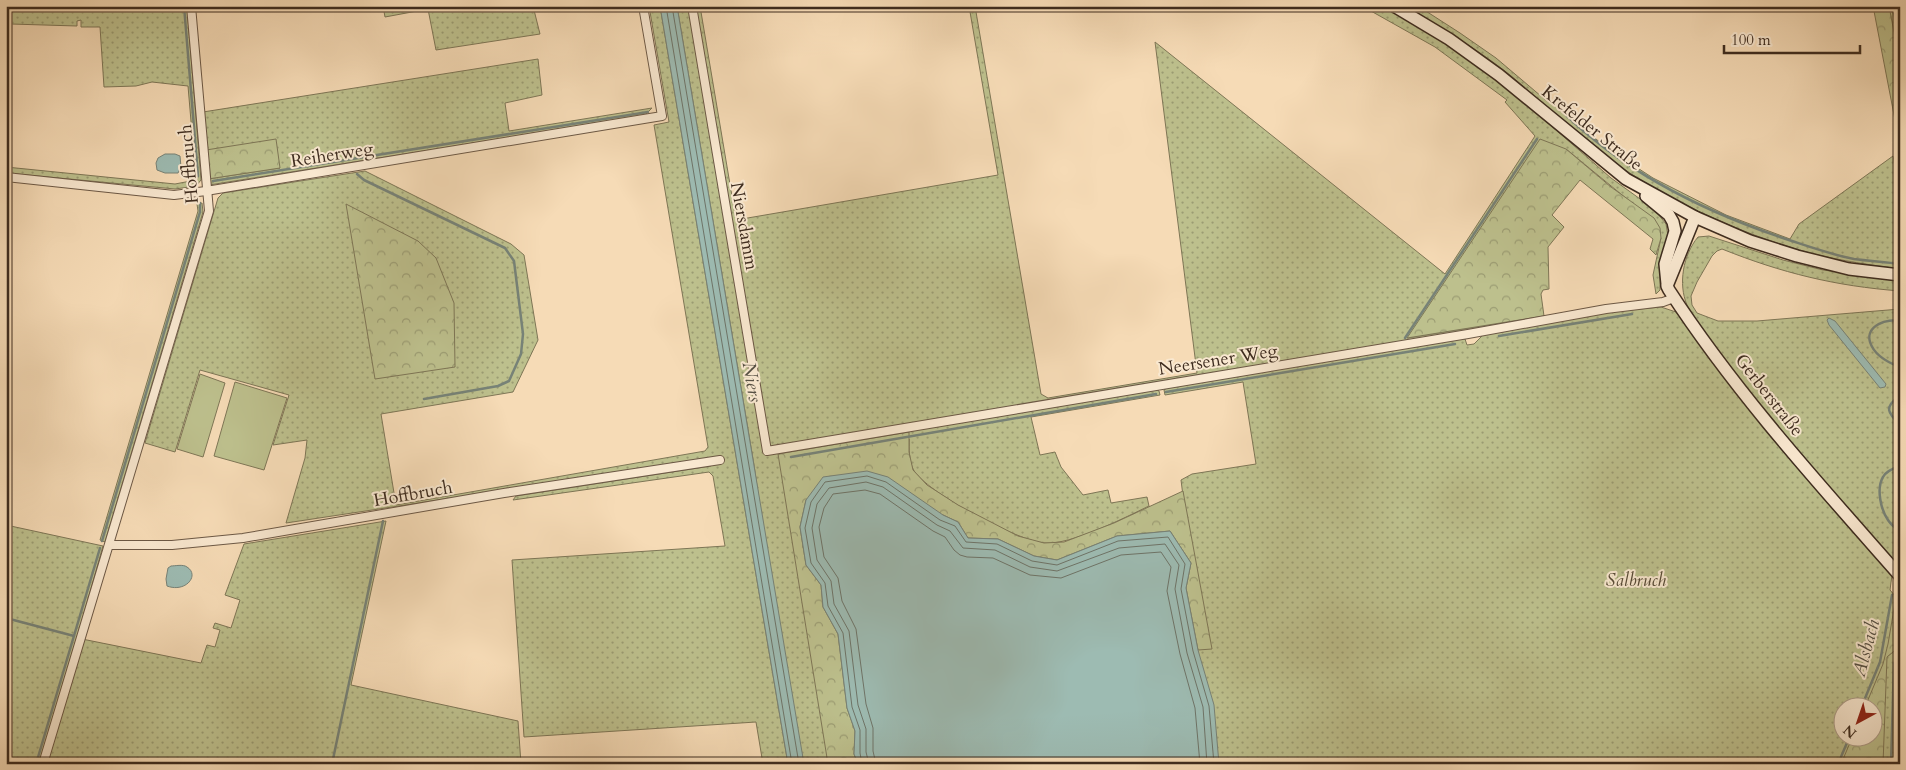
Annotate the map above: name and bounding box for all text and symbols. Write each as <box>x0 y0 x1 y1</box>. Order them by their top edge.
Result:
scale bar <box>1724 22 1860 54</box>
text: 100 m <box>1731 30 1771 50</box>
street label: Krefelder Straße <box>1536 79 1648 177</box>
street label: Hoffbruch <box>173 123 205 205</box>
street label: Reiherweg <box>289 136 376 174</box>
street label: Niersdamm <box>724 180 764 273</box>
street label: Neersener Weg <box>1157 338 1280 382</box>
street label: Gerberstraße <box>1729 349 1809 441</box>
water label: Niers <box>736 360 768 405</box>
street label: Hoffbruch <box>372 475 455 513</box>
park label: Salbruch <box>1606 568 1667 593</box>
water label: Alsbach <box>1846 616 1886 681</box>
north arrow <box>1834 698 1884 748</box>
text: N <box>1839 720 1861 743</box>

